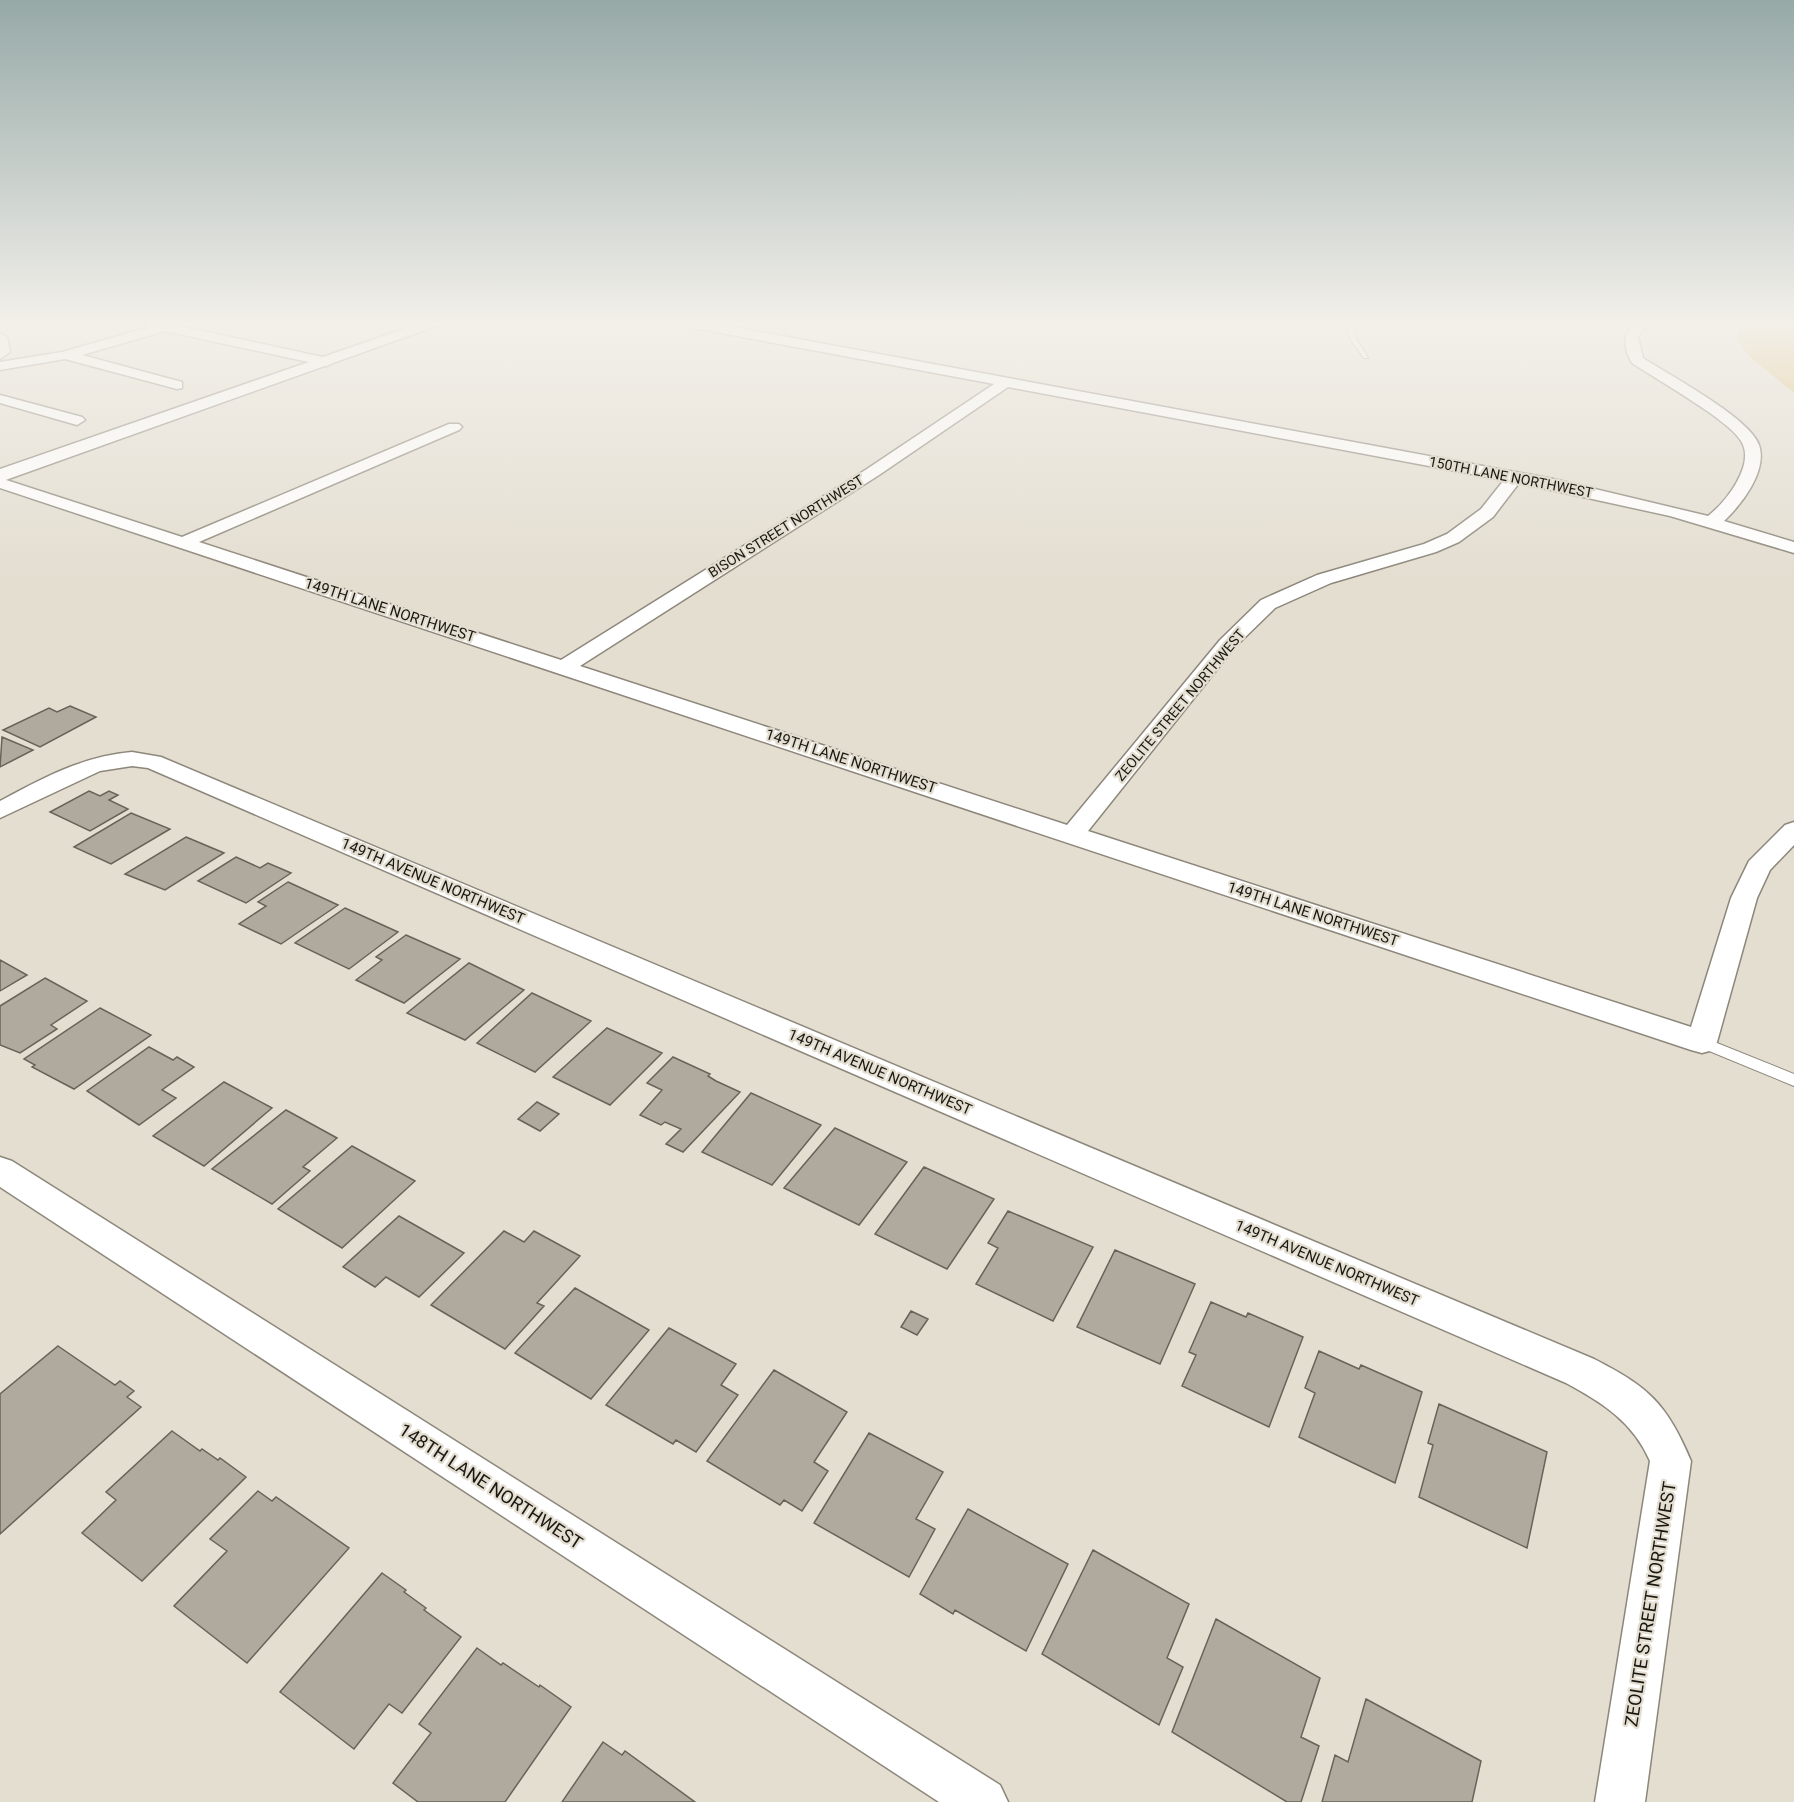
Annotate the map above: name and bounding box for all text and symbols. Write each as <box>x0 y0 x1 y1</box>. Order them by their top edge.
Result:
street label: 150TH LANE NORTHWEST <box>1428 453 1595 501</box>
street label: BISON STREET NORTHWEST <box>705 471 867 580</box>
street label: 149TH LANE NORTHWEST <box>302 574 478 646</box>
street label: ZEOLITE STREET NORTHWEST <box>1112 625 1249 784</box>
street label: 149TH LANE NORTHWEST <box>763 725 939 797</box>
street label: 149TH AVENUE NORTHWEST <box>339 834 527 928</box>
street label: 149TH LANE NORTHWEST <box>1225 878 1401 950</box>
street label: 149TH AVENUE NORTHWEST <box>786 1025 974 1119</box>
street label: 149TH AVENUE NORTHWEST <box>1233 1216 1421 1310</box>
street label: 148TH LANE NORTHWEST <box>395 1419 587 1553</box>
street label: ZEOLITE STREET NORTHWEST <box>1620 1480 1680 1728</box>

